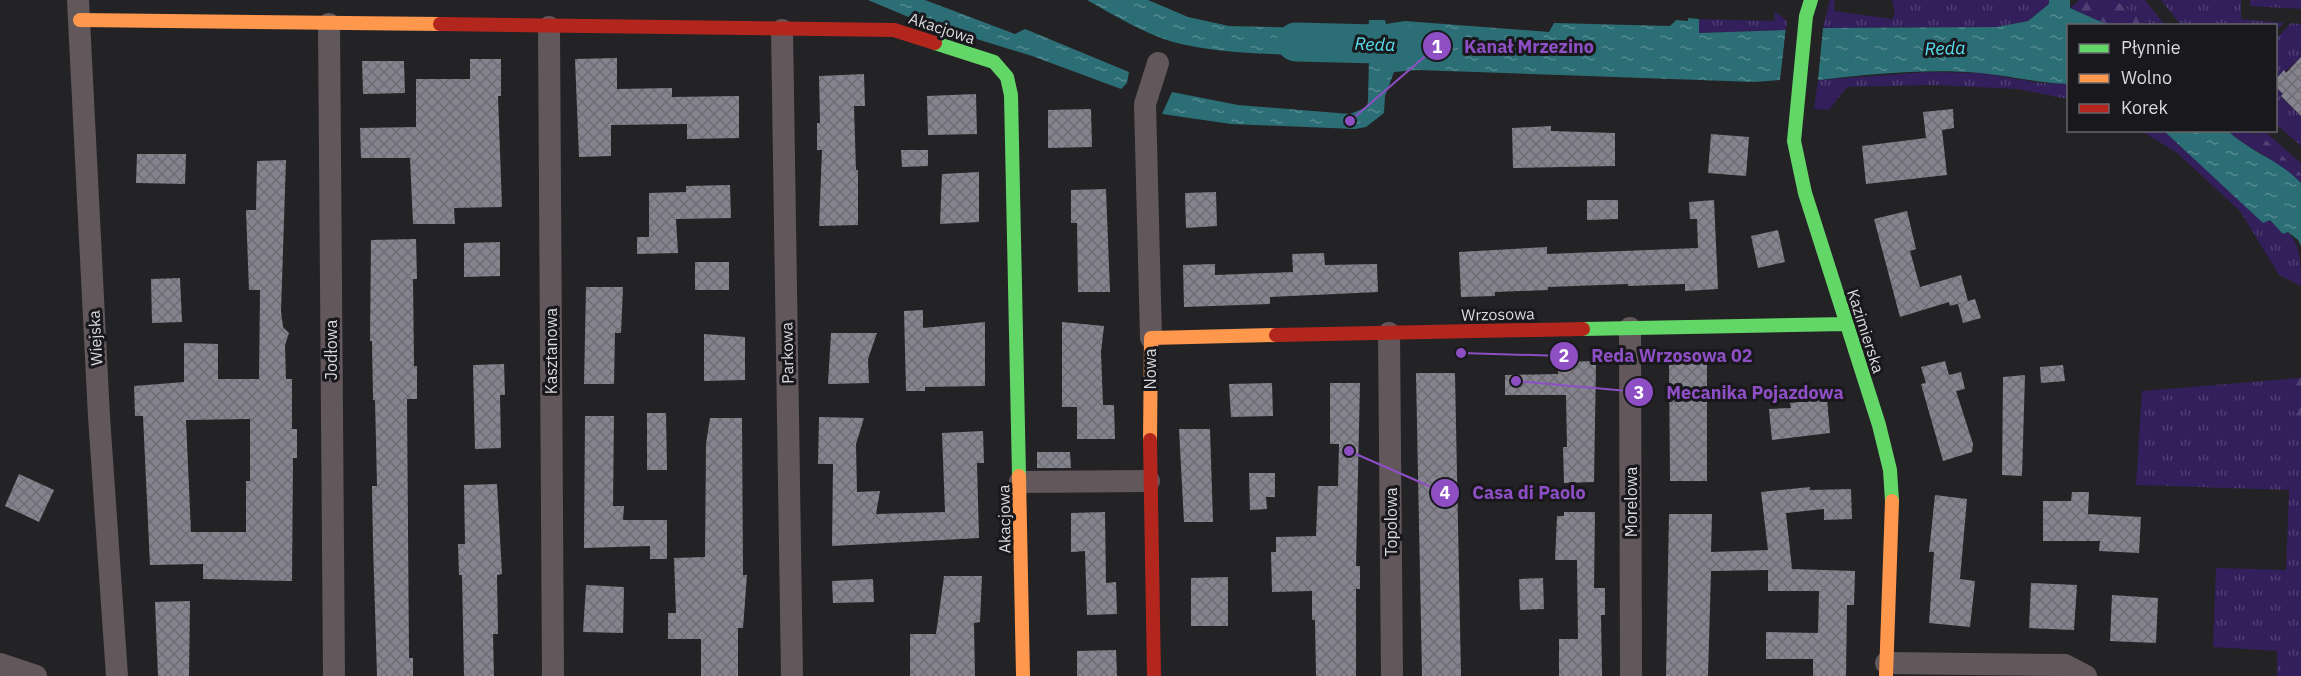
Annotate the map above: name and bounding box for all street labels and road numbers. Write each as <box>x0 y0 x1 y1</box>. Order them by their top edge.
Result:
street label: Akacjowa <box>906 8 978 48</box>
street label: Kazimierska <box>1843 286 1889 376</box>
street label: Wrzosowa <box>1461 303 1535 325</box>
street label: Kasztanowa <box>541 307 561 394</box>
street label: Wiejska <box>84 309 106 366</box>
street label: Jodłowa <box>321 319 341 380</box>
street label: Parkowa <box>776 322 798 384</box>
street label: Nowa <box>1140 348 1160 389</box>
street label: Morelowa <box>1621 466 1641 537</box>
street label: Akacjowa <box>993 484 1015 554</box>
street label: Topolowa <box>1381 487 1401 557</box>

